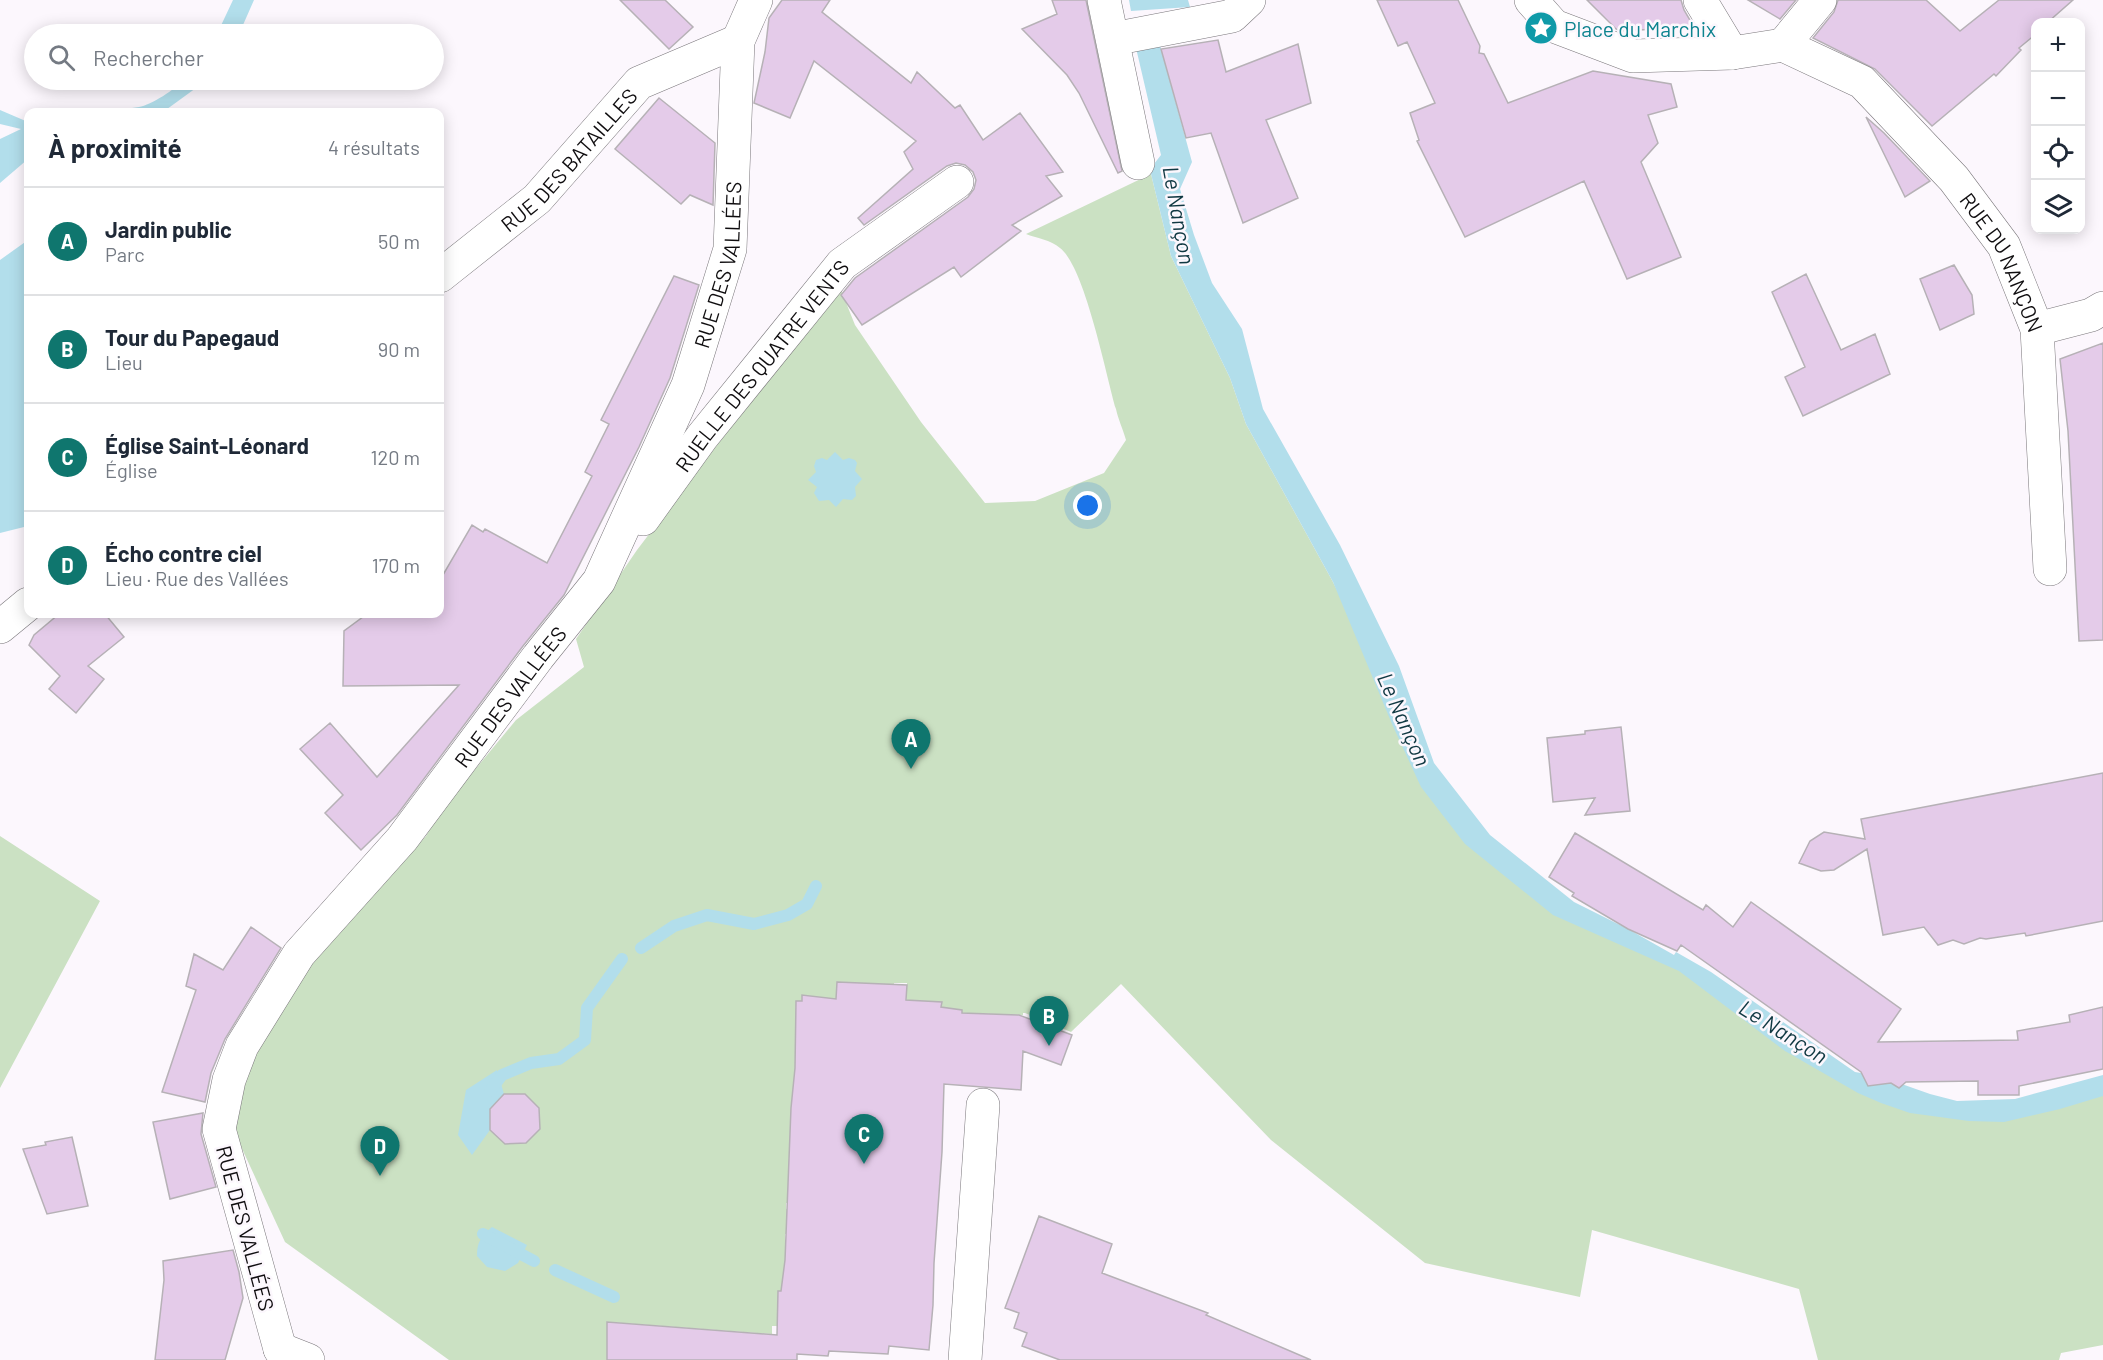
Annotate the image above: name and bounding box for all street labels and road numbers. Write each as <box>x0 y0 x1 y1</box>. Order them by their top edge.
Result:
street label: RUE DES BATAILLES <box>495 83 641 236</box>
street label: RUE DES VALLÉES <box>688 181 745 351</box>
street label: RUE DU NANÇON <box>1956 187 2049 335</box>
street label: RUELLE DES QUATRE VENTS <box>669 254 853 476</box>
street label: RUE DES VALLÉES <box>448 621 571 772</box>
street label: RUE DES VALLÉES <box>212 1143 280 1313</box>

